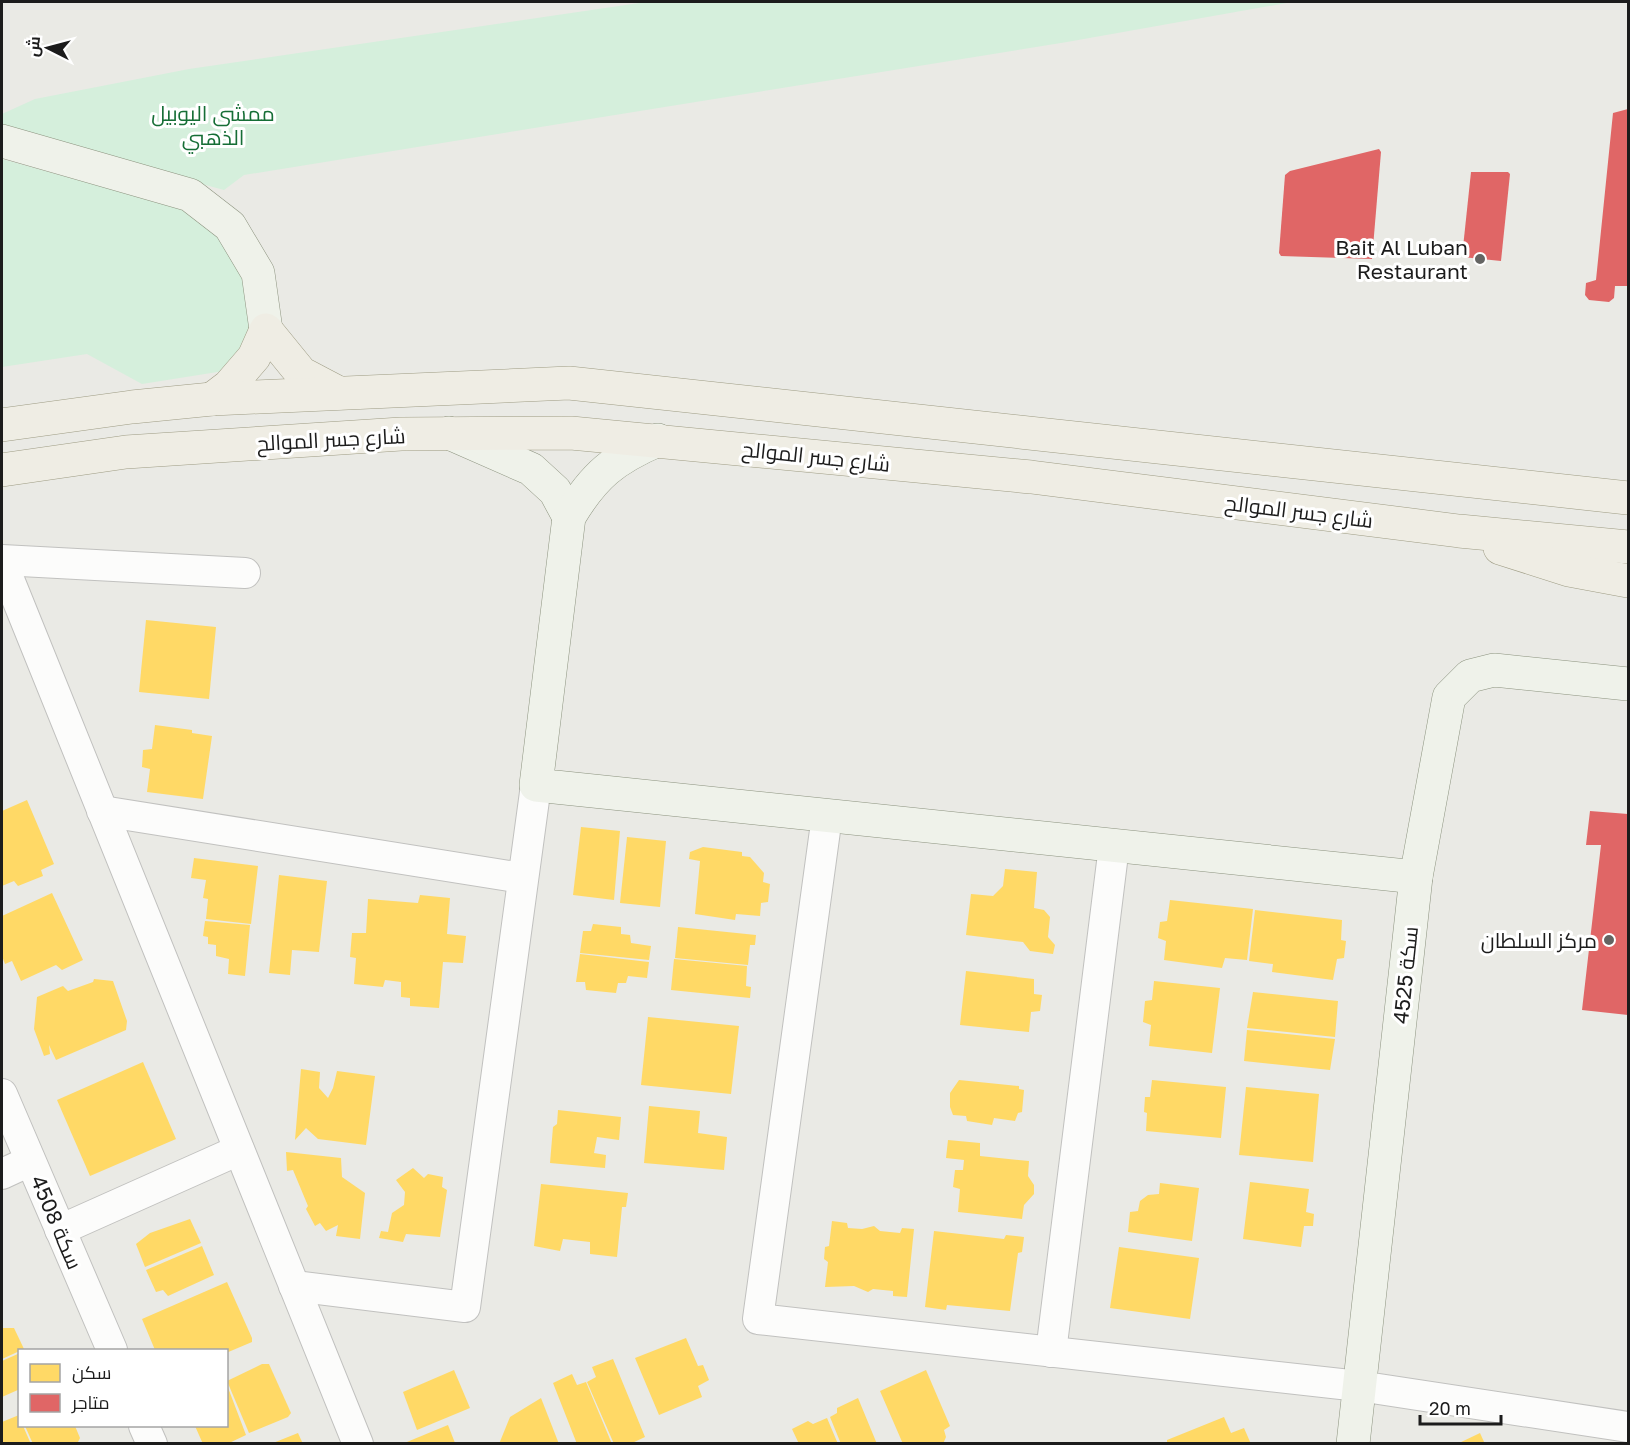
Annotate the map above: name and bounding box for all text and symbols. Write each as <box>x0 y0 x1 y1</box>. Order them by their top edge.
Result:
north arrow <box>18 18 78 78</box>
text: ش <box>22 35 44 58</box>
park label: ممشى اليوبيل الذهبي <box>151 100 275 154</box>
place label: Bait Al Luban Restaurant <box>1335 234 1468 284</box>
marker: Bait Al Luban Restaurant <box>1473 252 1487 266</box>
street label: شارع جسر الموالح <box>256 422 406 458</box>
street label: شارع جسر الموالح <box>740 435 892 479</box>
street label: شارع جسر الموالح <box>1223 489 1375 535</box>
street label: سكة 4525 <box>1387 925 1423 1025</box>
place label: مركز السلطان <box>1481 927 1597 954</box>
marker: مركز السلطان <box>1602 933 1616 947</box>
street label: سكة 4508 <box>26 1171 88 1273</box>
legend <box>18 1349 228 1427</box>
text: سكن <box>72 1361 111 1384</box>
scale bar <box>1420 1388 1501 1426</box>
text: متاجر <box>71 1391 110 1414</box>
text: 20 m <box>1429 1397 1471 1419</box>

